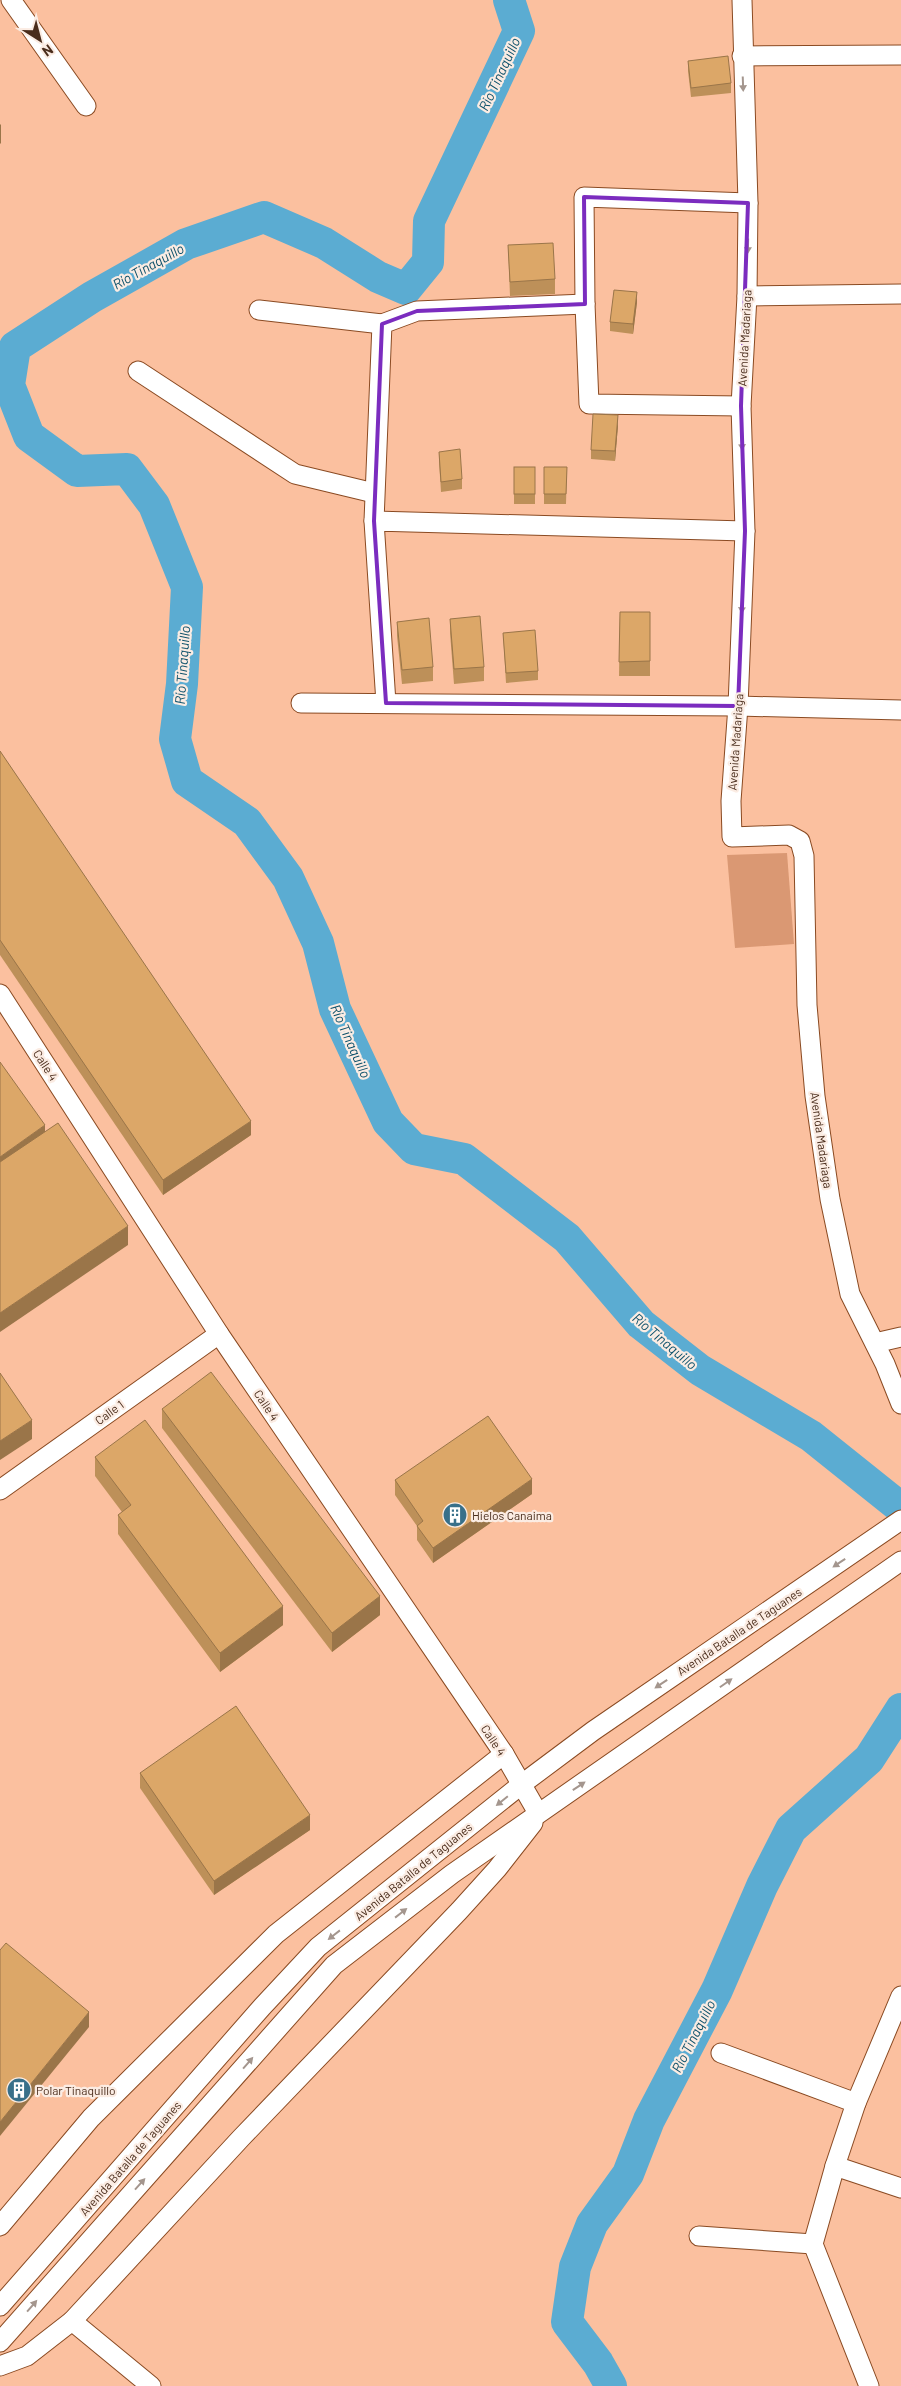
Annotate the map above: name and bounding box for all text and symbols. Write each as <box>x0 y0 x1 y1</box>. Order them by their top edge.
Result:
north arrow <box>15 15 65 65</box>
water label: Río Tinaquillo <box>475 35 523 113</box>
text: N <box>39 41 57 61</box>
one-way arrow <box>739 76 747 92</box>
one-way arrow <box>743 238 751 254</box>
water label: Río Tinaquillo <box>109 239 187 293</box>
street label: Avenida Madariaga <box>734 289 754 387</box>
one-way arrow <box>738 436 746 452</box>
one-way arrow <box>738 598 746 614</box>
water label: Río Tinaquillo <box>171 625 193 705</box>
street label: Avenida Madariaga <box>725 693 745 791</box>
water label: Río Tinaquillo <box>327 1001 375 1081</box>
street label: Calle 4 <box>31 1047 61 1083</box>
street label: Avenida Madariaga <box>808 1091 836 1189</box>
water label: Río Tinaquillo <box>629 1309 701 1373</box>
street label: Calle 4 <box>252 1387 282 1423</box>
street label: Calle 1 <box>92 1397 126 1427</box>
building icon: Hielos Canaima <box>442 1502 468 1528</box>
place label: Hielos Canaima <box>472 1508 552 1522</box>
one-way arrow <box>832 1558 846 1568</box>
street label: Avenida Batalla de Taguanes <box>674 1584 804 1678</box>
one-way arrow <box>720 1678 733 1688</box>
one-way arrow <box>655 1679 668 1689</box>
street label: Calle 4 <box>479 1722 509 1758</box>
one-way arrow <box>572 1781 586 1791</box>
one-way arrow <box>495 1795 508 1806</box>
street label: Avenida Batalla de Taguanes <box>351 1819 475 1923</box>
one-way arrow <box>394 1908 407 1919</box>
one-way arrow <box>327 1929 340 1940</box>
water label: Río Tinaquillo <box>668 1997 718 2075</box>
one-way arrow <box>242 2057 254 2069</box>
building icon: Polar Tinaquillo <box>6 2077 32 2103</box>
place label: Polar Tinaquillo <box>36 2083 116 2097</box>
street label: Avenida Batalla de Taguanes <box>76 2098 184 2218</box>
one-way arrow <box>134 2179 146 2191</box>
one-way arrow <box>26 2300 38 2312</box>

